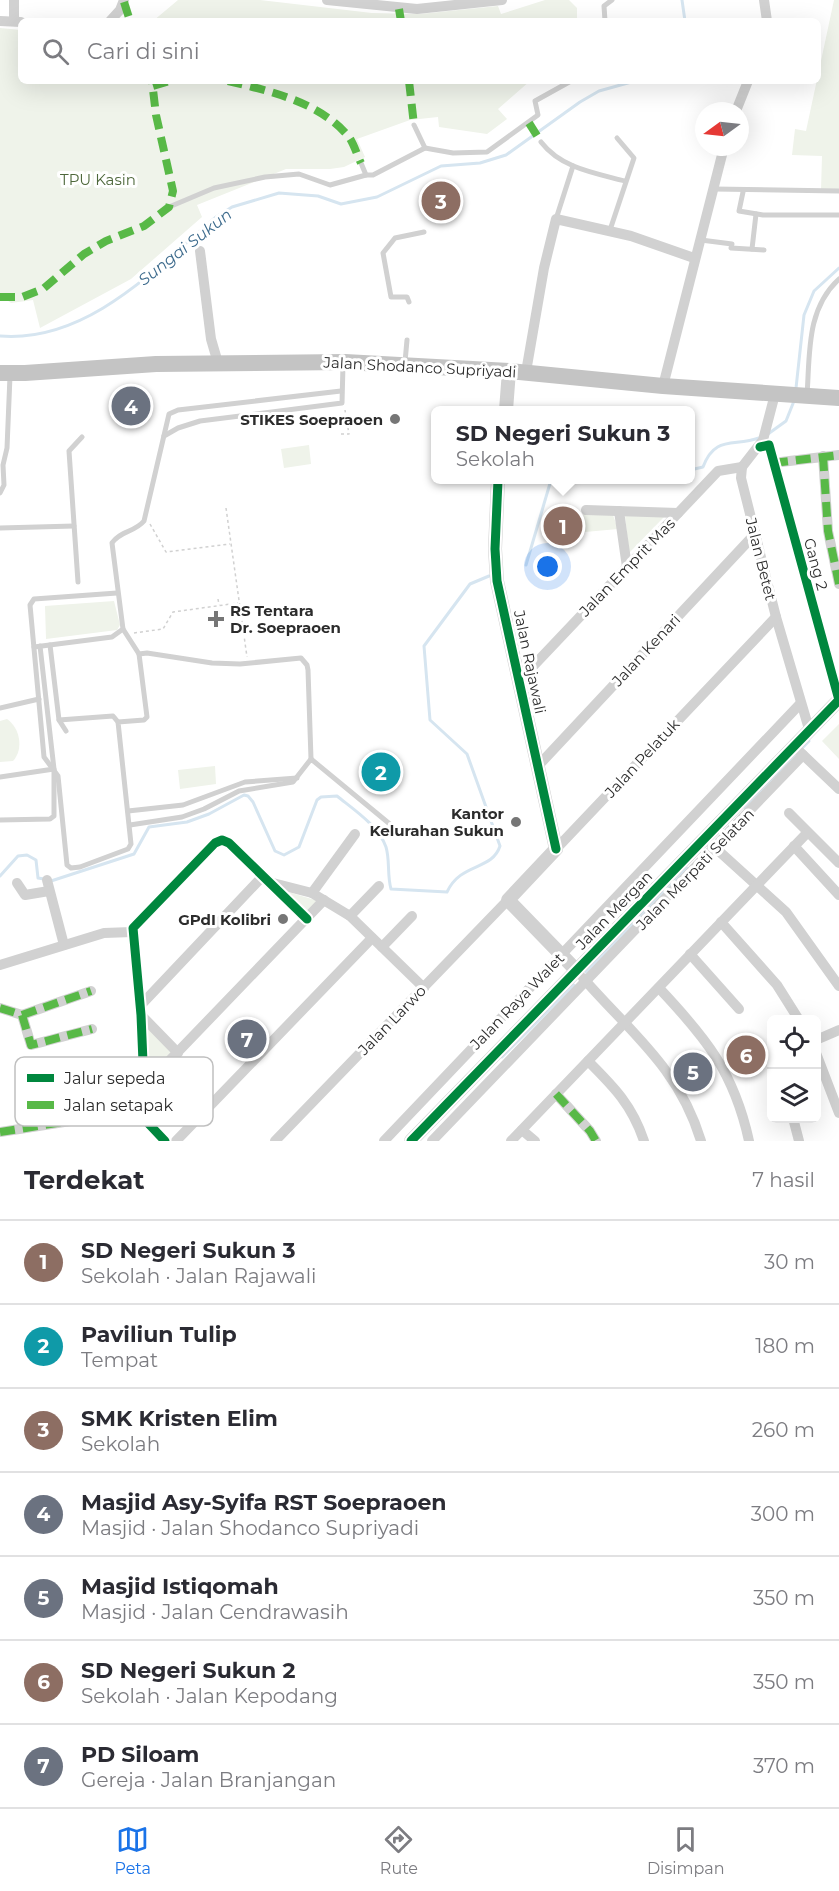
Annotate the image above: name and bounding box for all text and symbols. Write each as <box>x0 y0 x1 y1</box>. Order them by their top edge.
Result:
search box <box>18 18 821 84</box>
icon: search <box>39 35 72 68</box>
text: Cari di sini <box>87 38 200 65</box>
north arrow <box>695 102 749 156</box>
park label: TPU Kasin <box>60 170 136 189</box>
pin: 3 <box>422 178 460 224</box>
water label: Sungai Sukun <box>135 205 235 289</box>
street label: Jalan Shodanco Supriyadi <box>322 352 517 382</box>
pin: 4 <box>112 384 150 428</box>
popup <box>431 406 695 484</box>
place label: STIKES Soepraoen <box>240 410 383 429</box>
marker: STIKES Soepraoen <box>388 412 402 426</box>
text: SD Negeri Sukun 3 <box>456 420 670 447</box>
text: Sekolah <box>456 447 535 471</box>
pin: 1 <box>544 504 582 548</box>
street label: Jalan Emprit Mas <box>574 514 679 621</box>
street label: Jalan Betet <box>741 515 780 602</box>
street label: Gang 2 <box>800 536 832 592</box>
your location <box>533 552 562 581</box>
place label: RS Tentara Dr. Soepraoen <box>230 601 341 637</box>
street label: Jalan Rajawali <box>510 607 550 716</box>
marker: RS Tentara Dr. Soepraoen <box>207 610 225 628</box>
street label: Jalan Kenari <box>607 610 684 691</box>
street label: Jalan Pelatuk <box>600 715 683 802</box>
pin: 2 <box>362 750 400 794</box>
place label: Kantor Kelurahan Sukun <box>369 804 505 840</box>
street label: Jalan Merpati Selatan <box>631 804 758 934</box>
marker: Kantor Kelurahan Sukun <box>509 815 523 829</box>
street label: Jalan Mergan <box>571 867 656 954</box>
place label: GPdI Kolibri <box>178 910 271 929</box>
marker: GPdI Kolibri <box>276 912 290 926</box>
street label: Jalan Raya Walet <box>465 949 568 1054</box>
street label: Jalan Larwo <box>353 981 430 1060</box>
map controls <box>767 1015 821 1123</box>
button: locate <box>767 1015 821 1069</box>
pin: 7 <box>228 1016 266 1062</box>
pin: 6 <box>726 1032 766 1078</box>
pin: 5 <box>674 1050 712 1094</box>
legend <box>15 1057 213 1126</box>
text: Jalur sepeda <box>63 1069 165 1088</box>
button: layers <box>767 1069 821 1123</box>
text: Jalan setapak <box>63 1096 174 1115</box>
text: Terdekat <box>24 1164 145 1196</box>
text: 7 hasil <box>752 1168 815 1192</box>
text: SD Negeri Sukun 3 <box>81 1237 295 1264</box>
text: 1 <box>40 1250 47 1274</box>
text: 30 m <box>764 1250 815 1274</box>
text: Sekolah · Jalan Rajawali <box>81 1264 316 1288</box>
text: Paviliun Tulip <box>81 1321 237 1348</box>
text: 2 <box>38 1334 49 1358</box>
text: 180 m <box>755 1334 815 1358</box>
text: Tempat <box>81 1348 158 1372</box>
text: SMK Kristen Elim <box>81 1405 278 1432</box>
text: 3 <box>38 1418 49 1442</box>
text: 260 m <box>752 1418 815 1442</box>
text: Sekolah <box>81 1432 160 1456</box>
text: Masjid Asy-Syifa RST Soepraoen <box>81 1489 447 1516</box>
text: 4 <box>37 1502 50 1526</box>
text: 300 m <box>751 1502 815 1526</box>
text: Masjid · Jalan Shodanco Supriyadi <box>81 1516 419 1540</box>
text: Masjid Istiqomah <box>81 1573 279 1600</box>
text: 5 <box>38 1586 49 1610</box>
text: 350 m <box>753 1586 815 1610</box>
text: Masjid · Jalan Cendrawasih <box>81 1600 349 1624</box>
text: SD Negeri Sukun 2 <box>81 1657 295 1684</box>
text: 6 <box>37 1670 50 1694</box>
text: 350 m <box>753 1670 815 1694</box>
text: Sekolah · Jalan Kepodang <box>81 1684 338 1708</box>
text: PD Siloam <box>81 1741 199 1768</box>
text: 7 <box>37 1754 50 1778</box>
text: 370 m <box>753 1754 815 1778</box>
text: Gereja · Jalan Branjangan <box>81 1768 336 1792</box>
tab: Peta <box>114 1823 151 1878</box>
tab: Rute <box>380 1823 418 1878</box>
tab: Disimpan <box>647 1823 725 1878</box>

